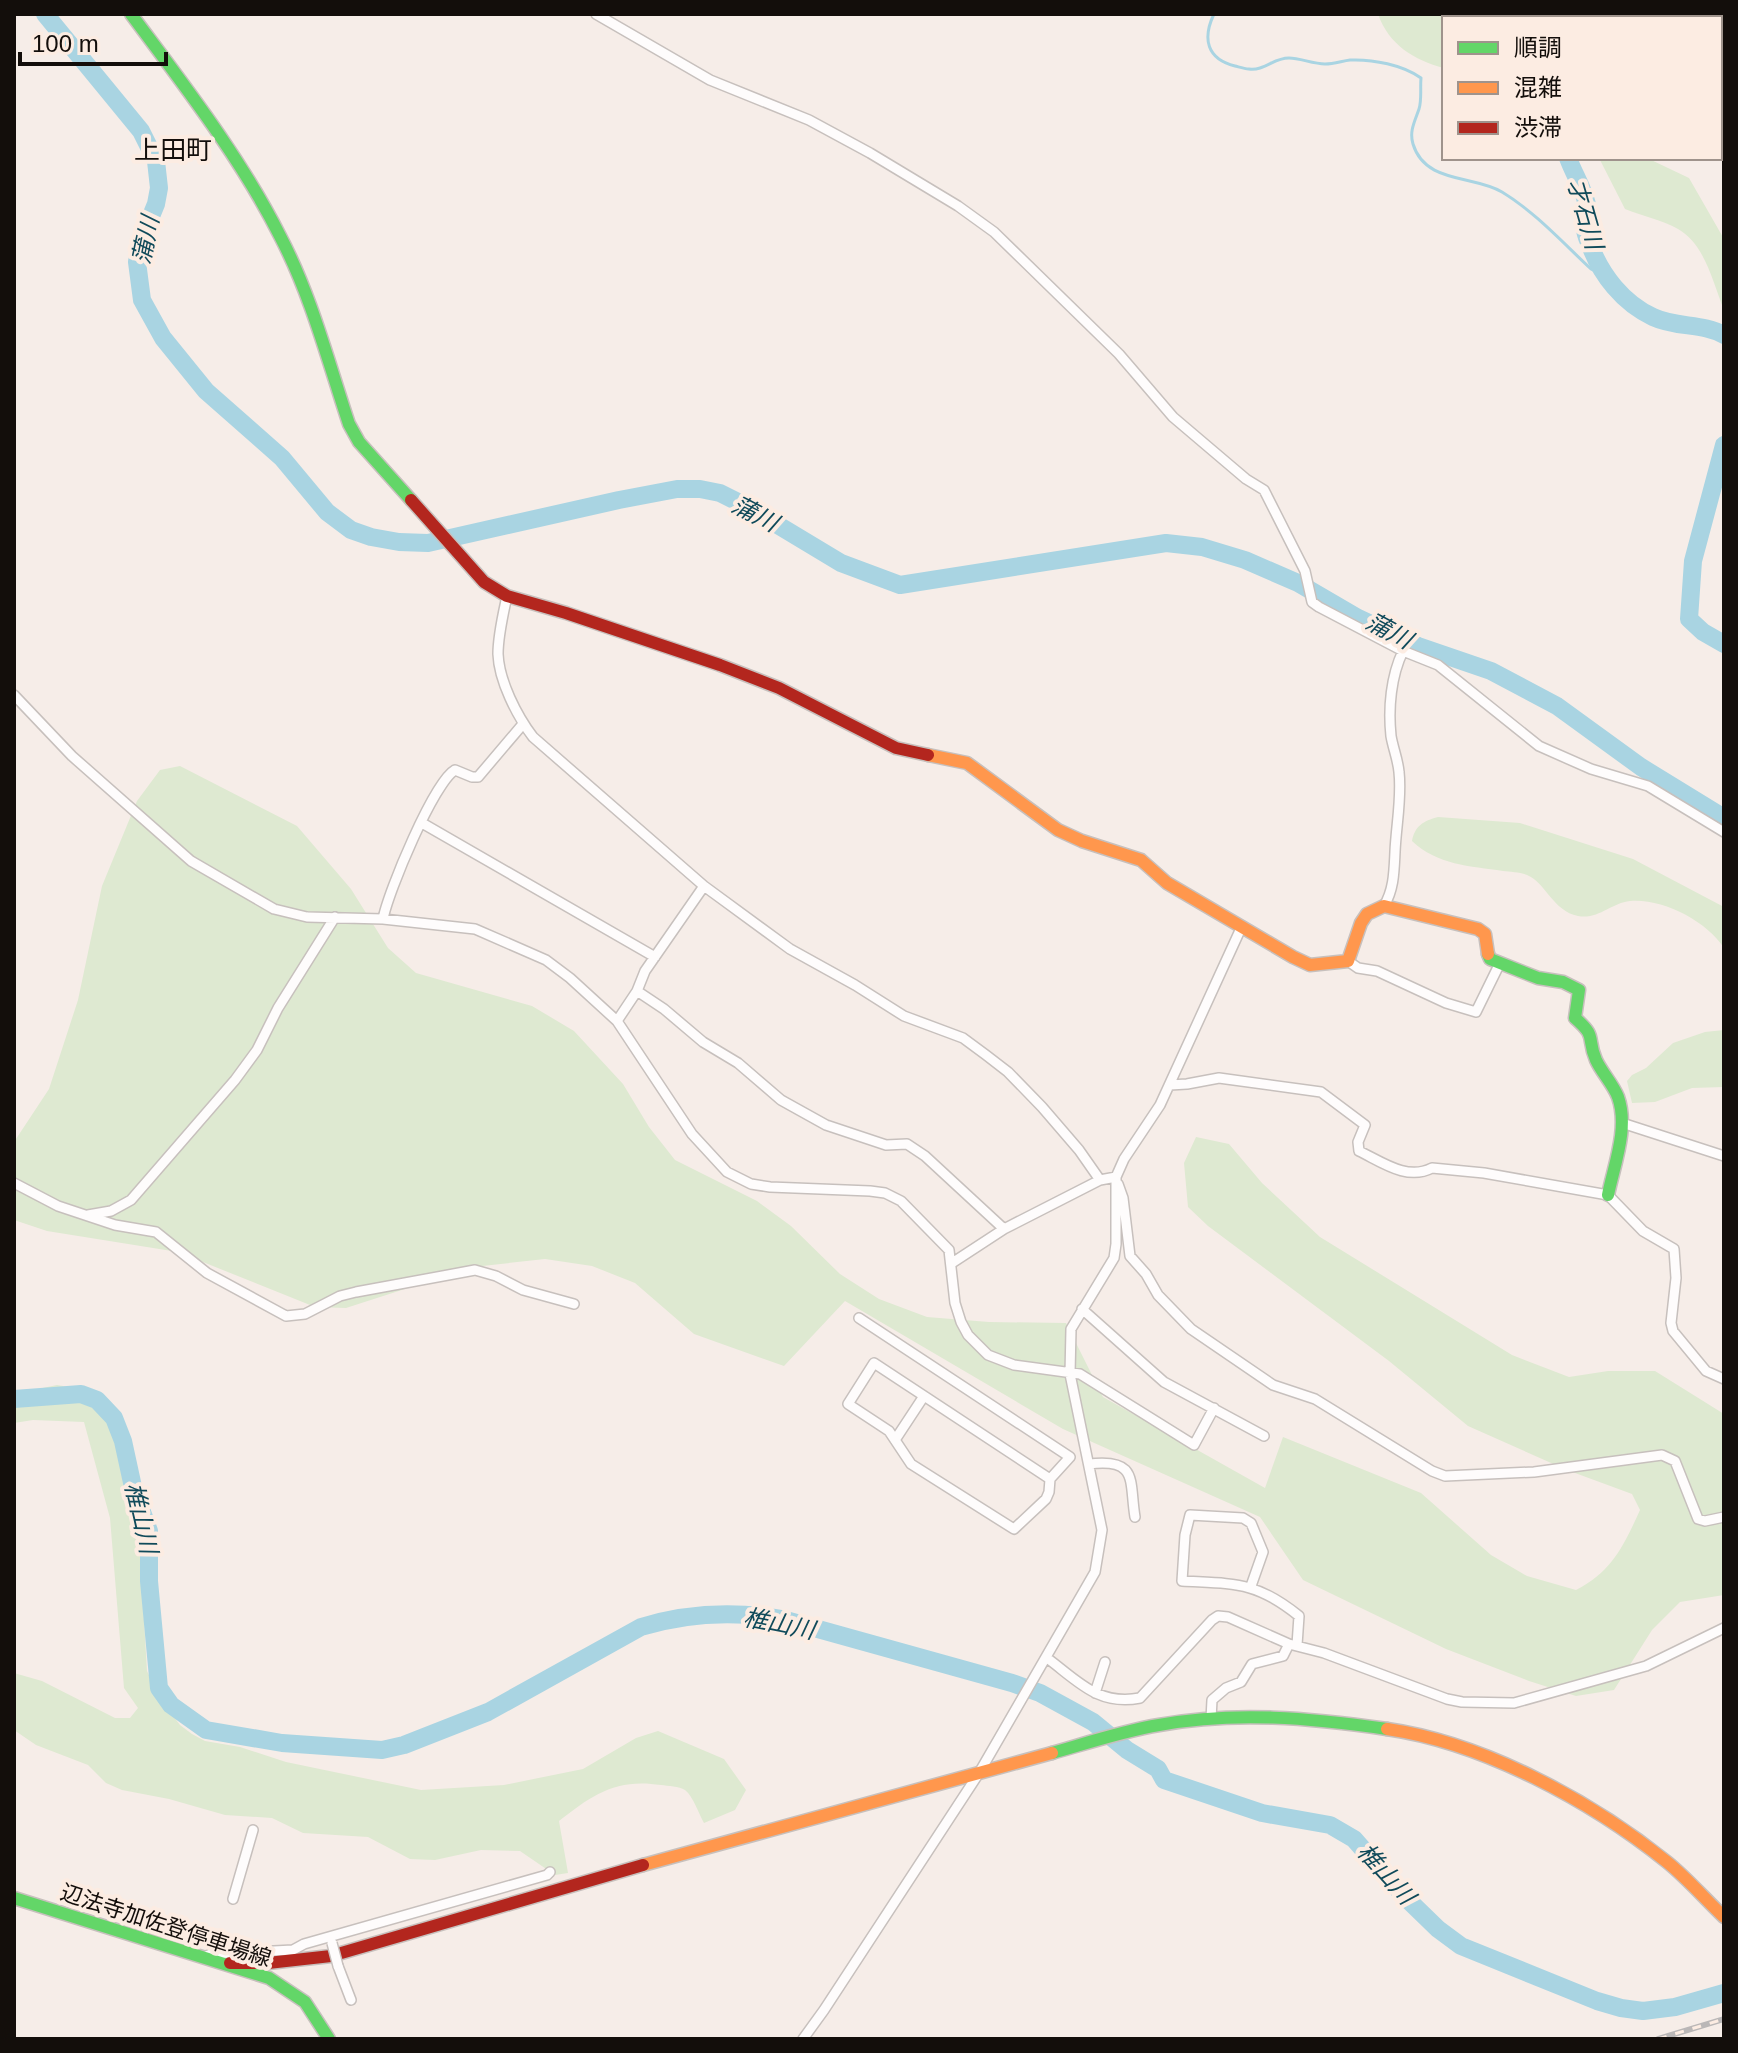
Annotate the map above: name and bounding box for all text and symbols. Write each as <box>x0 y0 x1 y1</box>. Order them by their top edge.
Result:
scale bar <box>20 16 166 66</box>
legend <box>1442 16 1722 160</box>
text: 100 m <box>32 30 99 57</box>
text: 順調 <box>1514 34 1562 61</box>
text: 混雑 <box>1514 74 1562 101</box>
text: 渋滞 <box>1514 114 1562 141</box>
district label: 上田町 <box>134 135 212 165</box>
water label: 才石川 <box>1563 176 1609 255</box>
water label: 蒲川 <box>127 211 164 266</box>
water label: 蒲川 <box>728 491 785 538</box>
water label: 蒲川 <box>1362 607 1419 655</box>
water label: 椎山川 <box>120 1480 163 1559</box>
water label: 椎山川 <box>741 1603 820 1644</box>
water label: 椎山川 <box>1352 1838 1423 1912</box>
street label: 辺法寺加佐登停車場線 <box>57 1880 274 1971</box>

